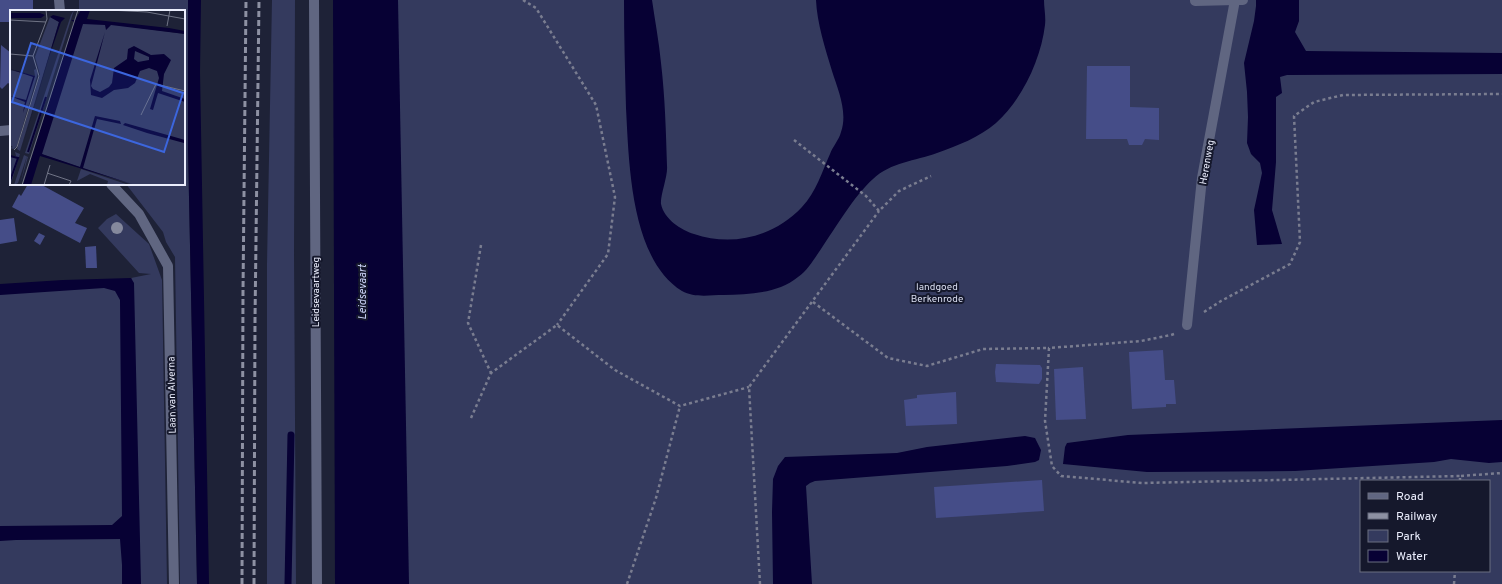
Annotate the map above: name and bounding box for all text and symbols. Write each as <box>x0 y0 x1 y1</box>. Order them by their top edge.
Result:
inset map <box>10 10 185 185</box>
street label: Herenweg <box>1197 139 1218 186</box>
street label: Leidsevaartweg <box>310 257 323 327</box>
water label: Leidsevaart <box>356 263 370 320</box>
park label: landgoed Berkenrode <box>911 281 963 306</box>
street label: Laan van Alverna <box>165 356 180 434</box>
legend <box>1360 480 1490 572</box>
text: Road <box>1396 489 1424 505</box>
text: Railway <box>1396 509 1437 525</box>
text: Park <box>1396 529 1421 545</box>
text: Water <box>1396 549 1428 565</box>

